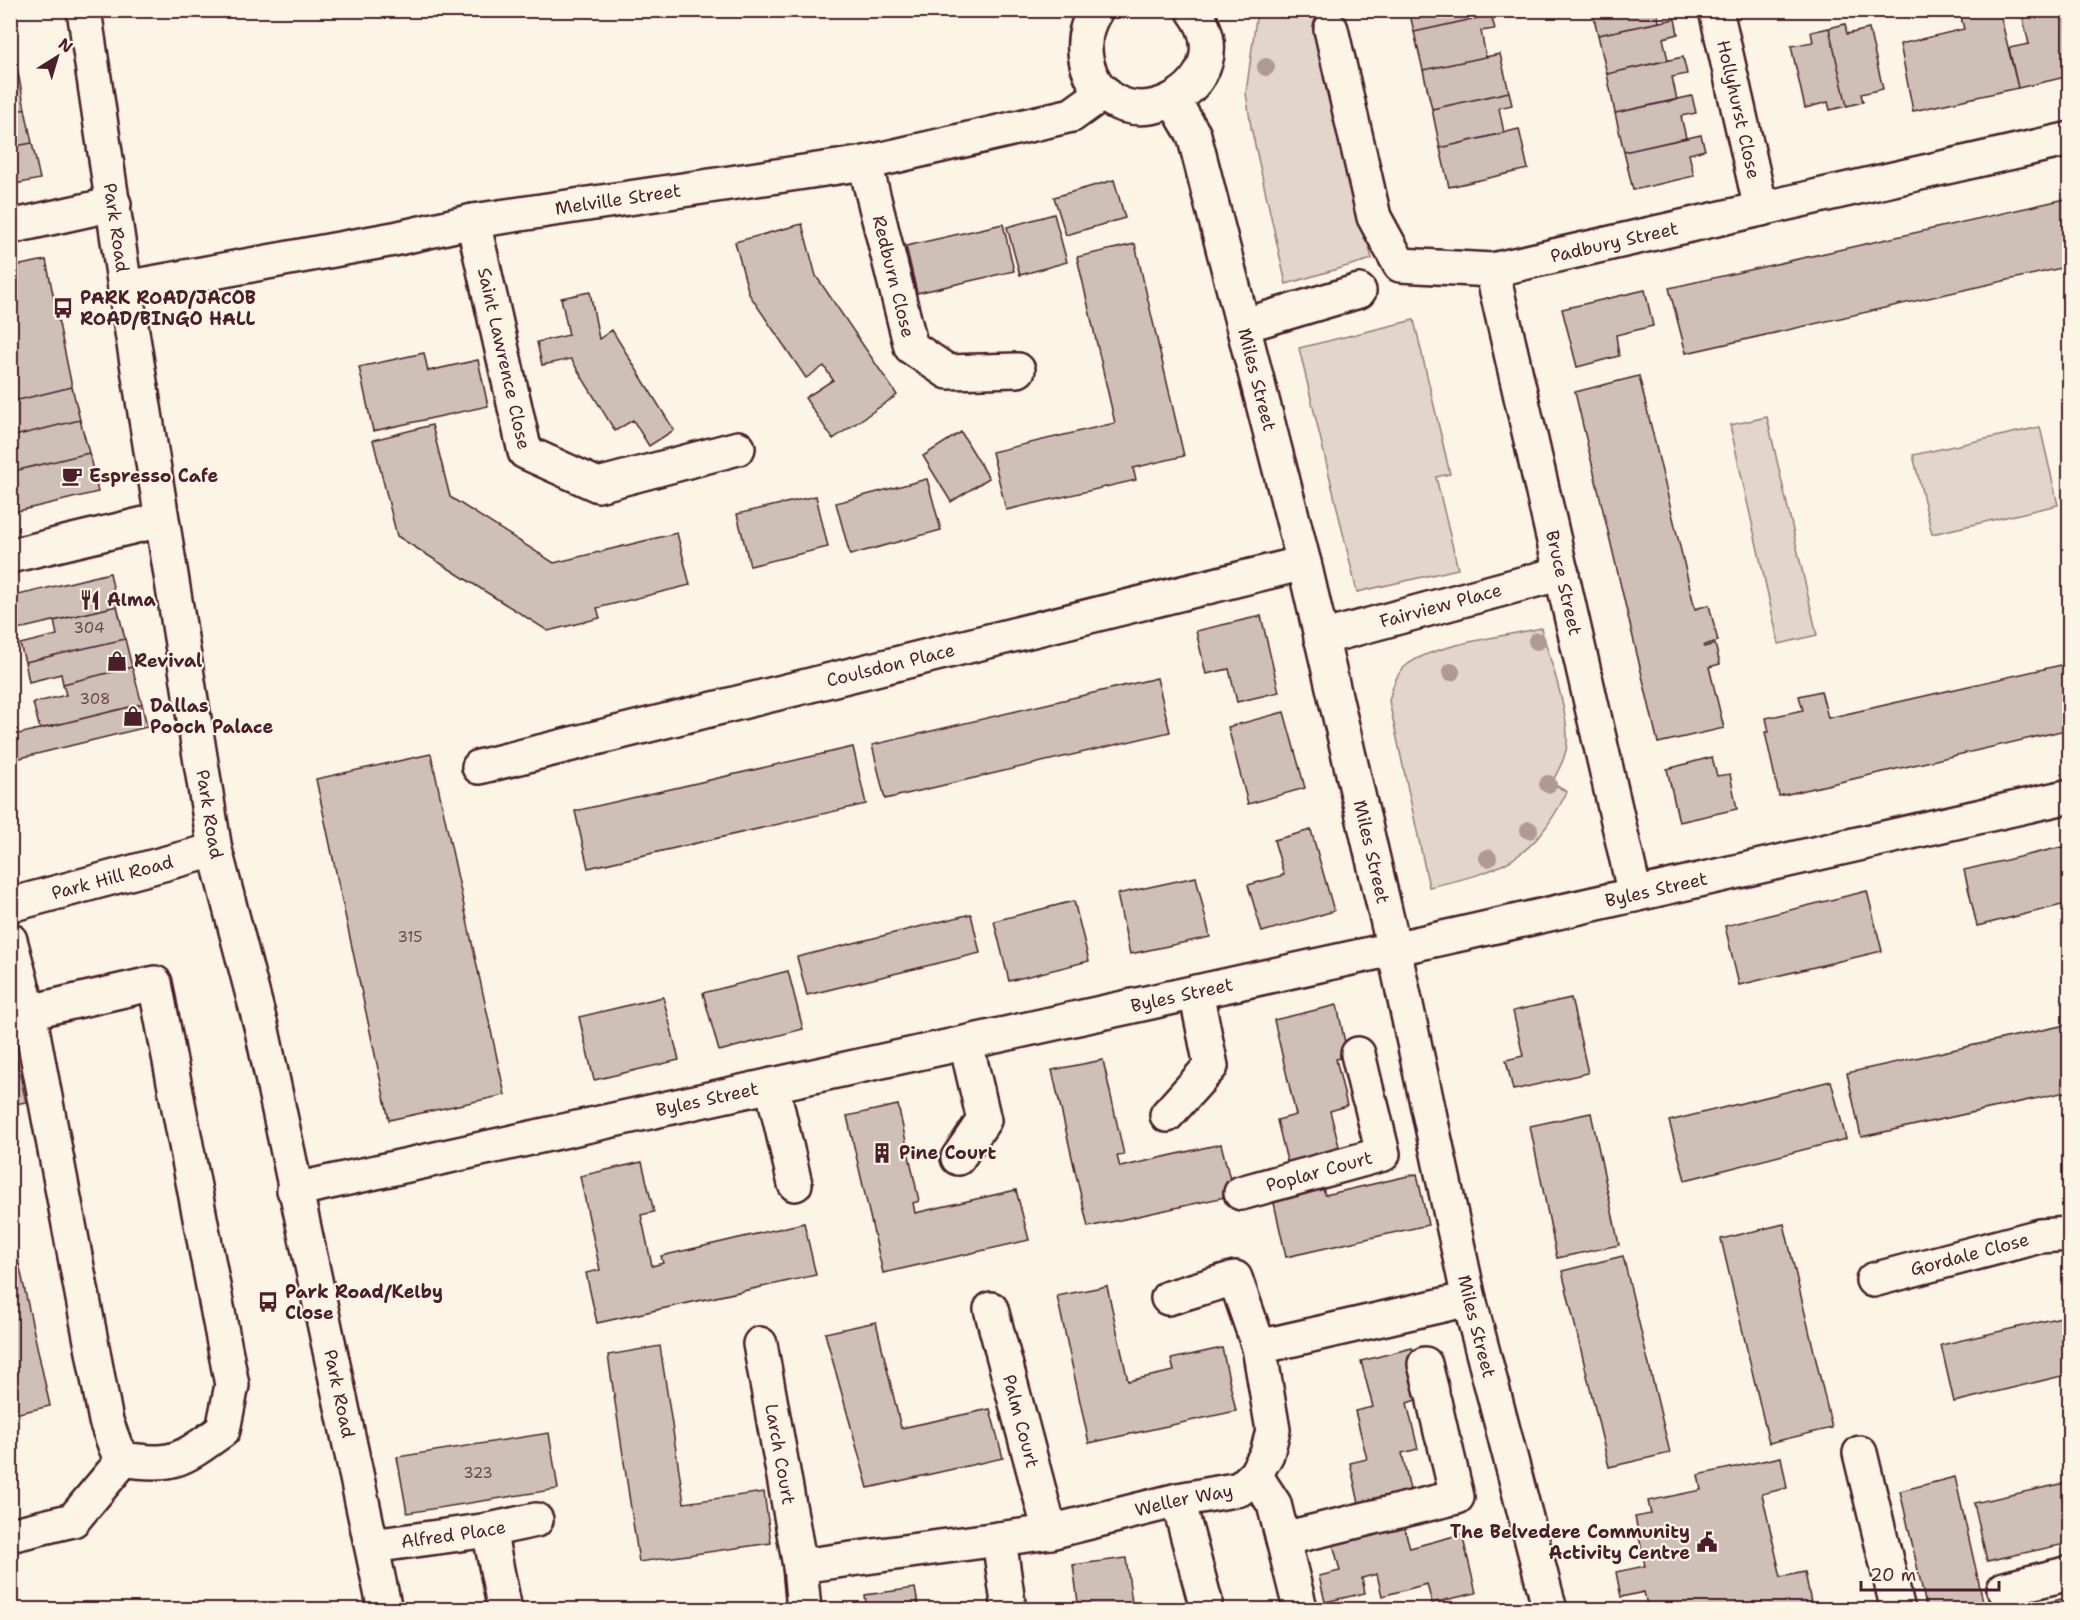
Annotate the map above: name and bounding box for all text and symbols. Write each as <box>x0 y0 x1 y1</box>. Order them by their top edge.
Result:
north arrow <box>27 27 87 87</box>
text: N <box>54 33 77 58</box>
street label: Hollyhurst Close <box>1711 38 1766 181</box>
street label: Melville Street <box>553 178 683 221</box>
street label: Park Road <box>98 181 135 274</box>
street label: Redburn Close <box>867 213 920 340</box>
street label: Padbury Street <box>1548 216 1681 268</box>
street label: Saint Lawrence Close <box>472 265 536 452</box>
place label: PARK ROAD/JACOB ROAD/BINGO HALL <box>80 286 256 331</box>
bus stop icon: PARK ROAD/JACOB ROAD/BINGO HALL <box>51 296 75 320</box>
street label: Miles Street <box>1232 326 1282 434</box>
cafe icon: Espresso Cafe <box>60 464 84 488</box>
place label: Espresso Cafe <box>89 464 218 488</box>
street label: Bruce Street <box>1540 528 1587 638</box>
street label: Fairview Place <box>1377 578 1504 634</box>
restaurant icon: Alma <box>78 588 102 612</box>
place label: Alma <box>107 588 156 612</box>
house number: 304 <box>74 618 104 638</box>
street label: Coulsdon Place <box>824 638 957 693</box>
shop icon: Revival <box>105 649 129 673</box>
place label: Revival <box>134 649 202 673</box>
house number: 308 <box>79 689 111 709</box>
place label: Dallas Pooch Palace <box>150 694 274 739</box>
shop icon: Dallas Pooch Palace <box>121 704 145 728</box>
street label: Park Road <box>190 768 229 862</box>
street label: Miles Street <box>1348 798 1395 906</box>
street label: Park Hill Road <box>49 850 176 905</box>
street label: Byles Street <box>1603 867 1710 913</box>
house number: 315 <box>398 927 422 947</box>
street label: Byles Street <box>1128 972 1235 1018</box>
street label: Byles Street <box>654 1076 761 1122</box>
building icon: Pine Court <box>870 1141 894 1165</box>
place label: Pine Court <box>899 1141 997 1165</box>
street label: Poplar Court <box>1263 1145 1375 1198</box>
street label: Gordale Close <box>1908 1227 2032 1282</box>
street label: Miles Street <box>1452 1273 1501 1381</box>
place label: Park Road/Kelby Close <box>285 1280 443 1325</box>
bus stop icon: Park Road/Kelby Close <box>256 1290 280 1314</box>
street label: Park Road <box>318 1347 360 1440</box>
street label: Palm Court <box>997 1372 1045 1470</box>
street label: Larch Court <box>759 1402 801 1507</box>
house number: 323 <box>463 1463 493 1483</box>
street label: Weller Way <box>1132 1478 1235 1522</box>
street label: Alfred Place <box>399 1515 508 1554</box>
place label: The Belvedere Community Activity Centre <box>1450 1520 1690 1565</box>
public building icon: The Belvedere Community Activity Centre <box>1695 1530 1719 1554</box>
scale bar <box>1861 1554 1999 1592</box>
text: 20 m <box>1870 1563 1916 1587</box>

